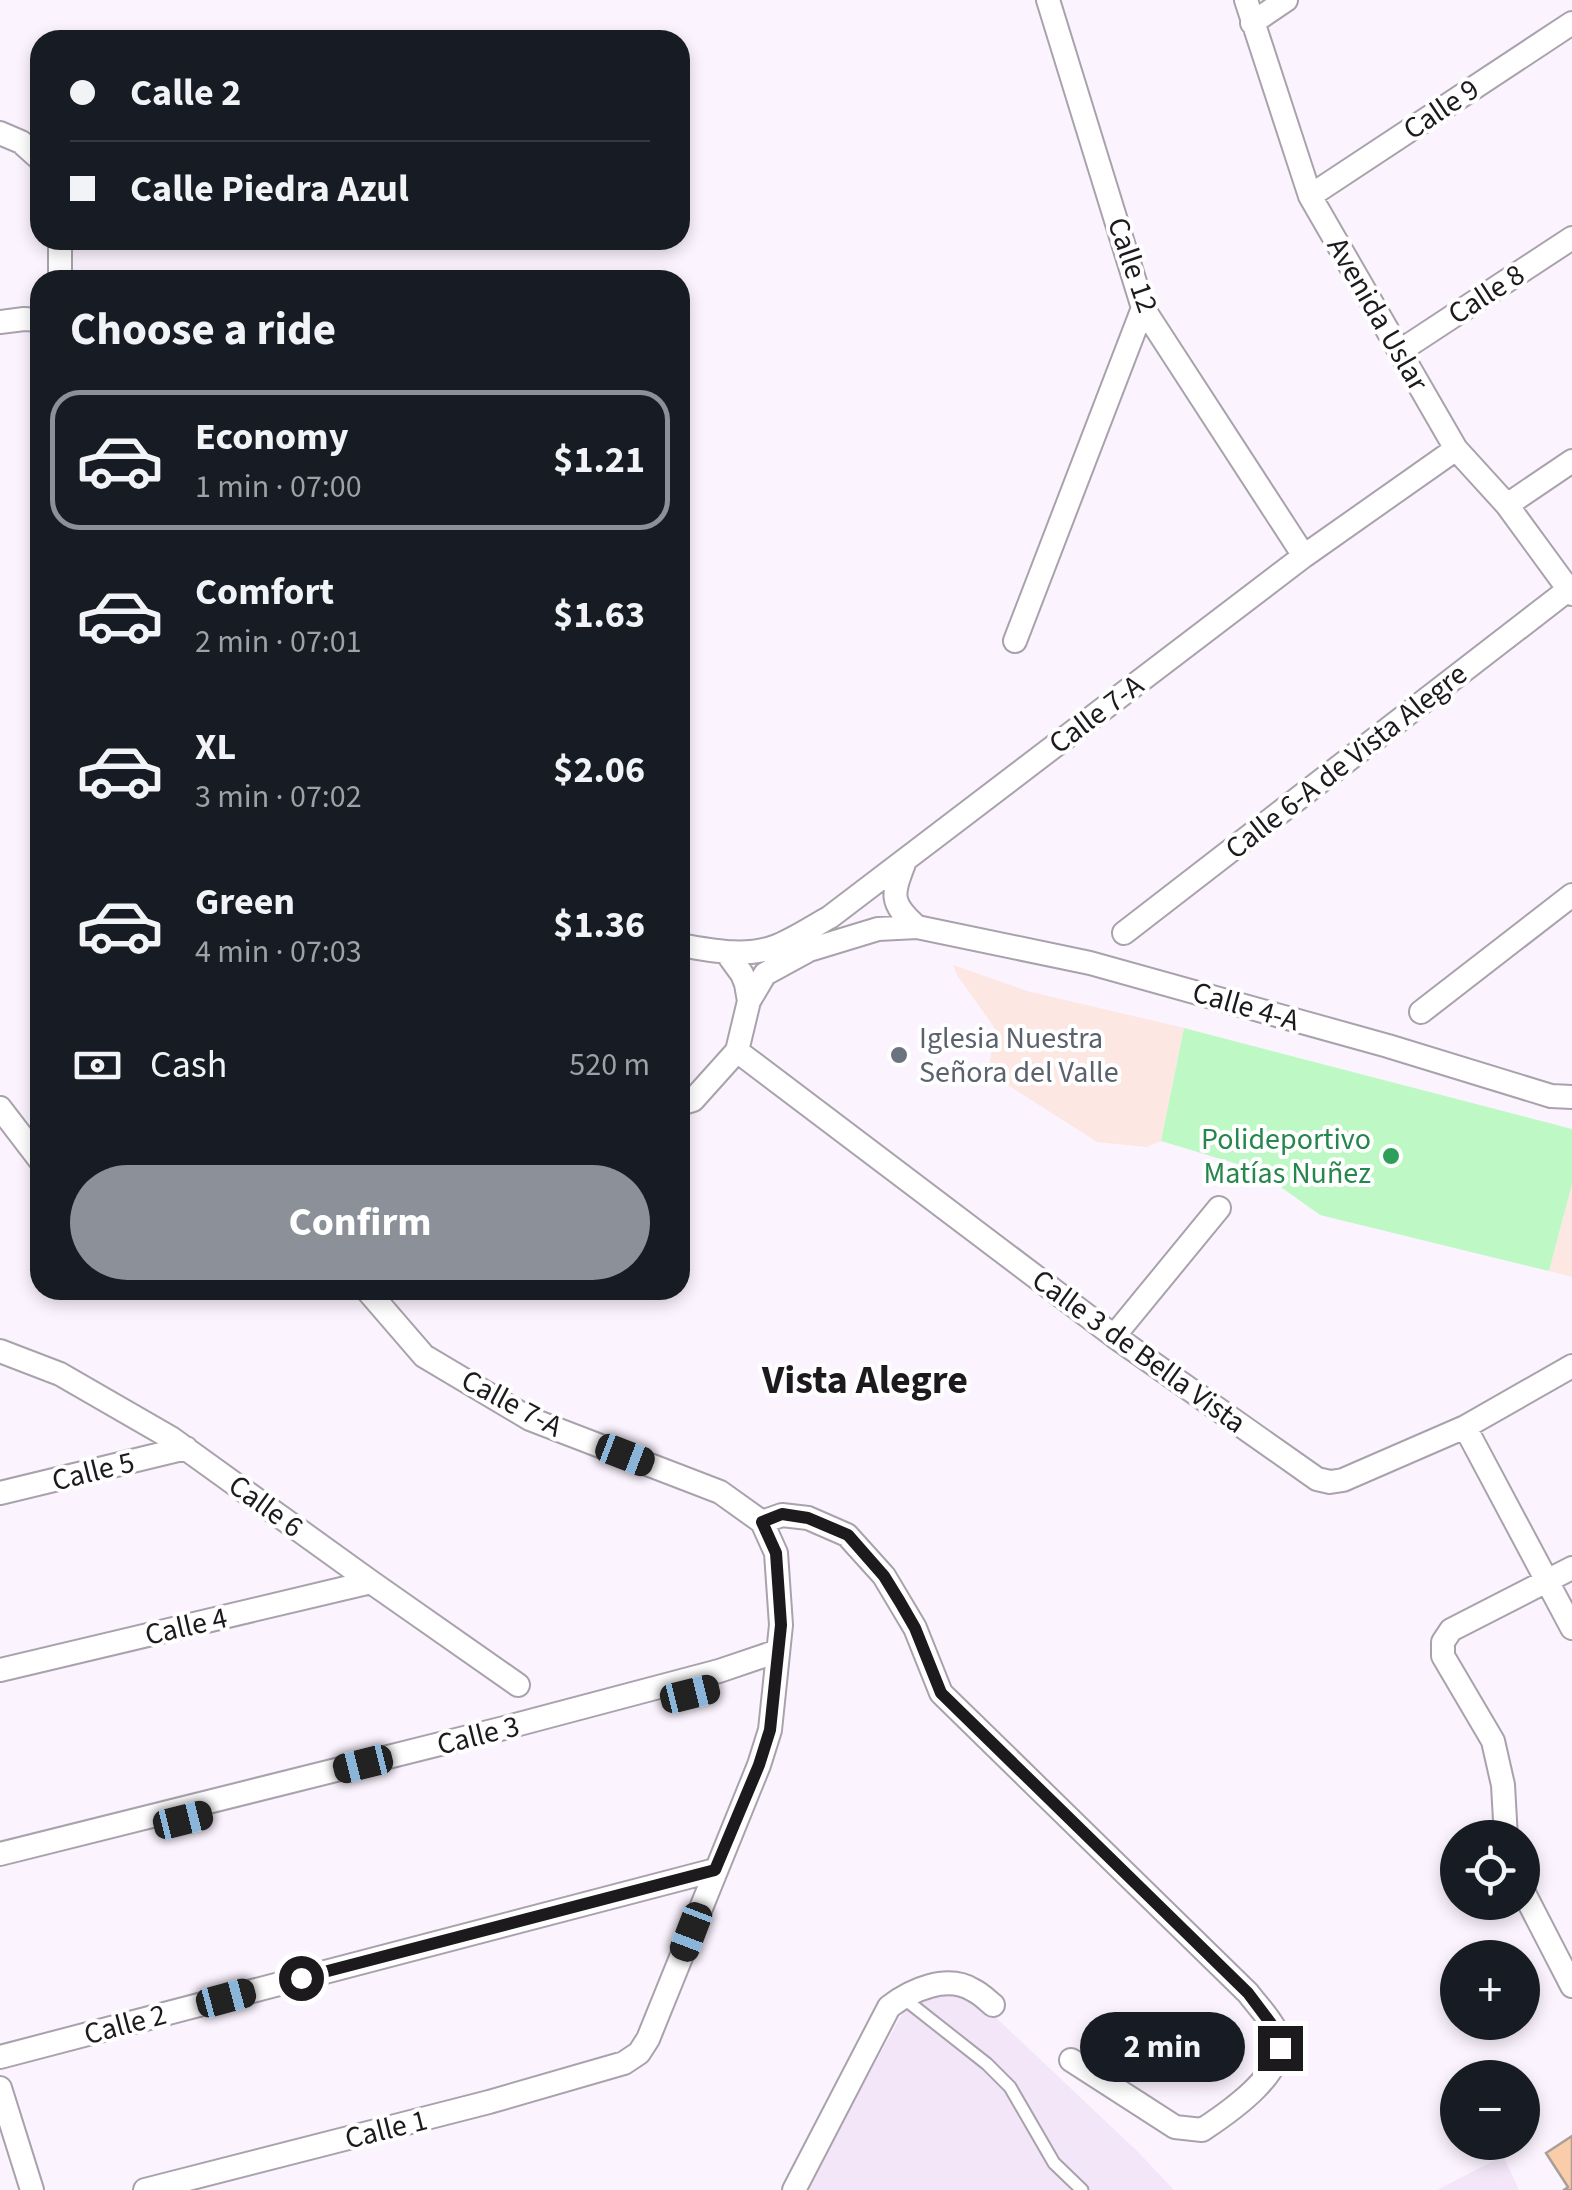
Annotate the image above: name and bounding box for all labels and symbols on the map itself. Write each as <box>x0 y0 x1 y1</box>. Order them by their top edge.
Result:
street label: Calle 9 <box>1395 68 1488 151</box>
street label: Calle 12 <box>1096 212 1169 319</box>
street label: Avenida Uslar <box>1316 229 1439 400</box>
street label: Calle 8 <box>1440 254 1533 335</box>
street label: Calle 6-A de Vista Alegre <box>1216 653 1476 870</box>
street label: Calle 7-A <box>1040 664 1153 764</box>
street label: Calle 4-A <box>1188 971 1305 1042</box>
place label: Iglesia Nuestra Señora del Valle <box>919 1017 1119 1094</box>
marker: Iglesia Nuestra Señora del Valle <box>888 1044 910 1066</box>
place label: Polideportivo Matías Nuñez <box>1201 1118 1371 1195</box>
marker: Polideportivo Matías Nuñez <box>1380 1145 1402 1167</box>
street label: Calle 3 de Bella Vista <box>1023 1259 1255 1444</box>
district label: Vista Alegre <box>761 1352 968 1409</box>
street label: Calle 7-A <box>454 1359 571 1448</box>
car <box>592 1430 658 1480</box>
street label: Calle 5 <box>47 1441 139 1502</box>
street label: Calle 6 <box>219 1465 312 1548</box>
street label: Calle 4 <box>141 1596 232 1657</box>
car <box>657 1672 723 1716</box>
street label: Calle 3 <box>432 1705 524 1766</box>
car <box>330 1742 396 1786</box>
car <box>150 1798 216 1842</box>
car <box>666 1899 716 1965</box>
route start <box>279 1956 324 2001</box>
car <box>193 1976 259 2020</box>
street label: Calle 2 <box>79 1993 171 2056</box>
callout: 2 min <box>1080 2013 1245 2083</box>
route end <box>1258 2026 1303 2071</box>
street label: Calle 1 <box>340 2099 432 2160</box>

